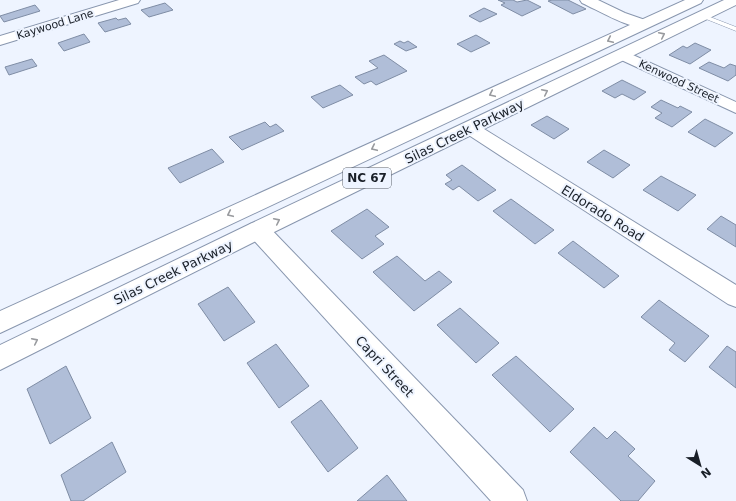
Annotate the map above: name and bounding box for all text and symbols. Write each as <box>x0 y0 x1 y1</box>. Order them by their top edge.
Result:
street label: Kaywood Lane <box>15 7 95 42</box>
one-way arrow <box>658 32 666 40</box>
one-way arrow <box>606 35 614 43</box>
street label: Kenwood Street <box>637 57 721 106</box>
one-way arrow <box>488 89 496 97</box>
one-way arrow <box>541 89 549 97</box>
street label: Silas Creek Parkway <box>402 96 526 167</box>
one-way arrow <box>370 143 378 151</box>
road number: NC 67 <box>343 168 391 188</box>
street label: Eldorado Road <box>559 182 647 245</box>
one-way arrow <box>227 209 234 217</box>
one-way arrow <box>273 218 280 226</box>
street label: Silas Creek Parkway <box>111 237 235 308</box>
street label: Capri Street <box>353 333 417 400</box>
one-way arrow <box>31 338 38 346</box>
north arrow <box>680 445 720 485</box>
text: N <box>698 465 713 481</box>

